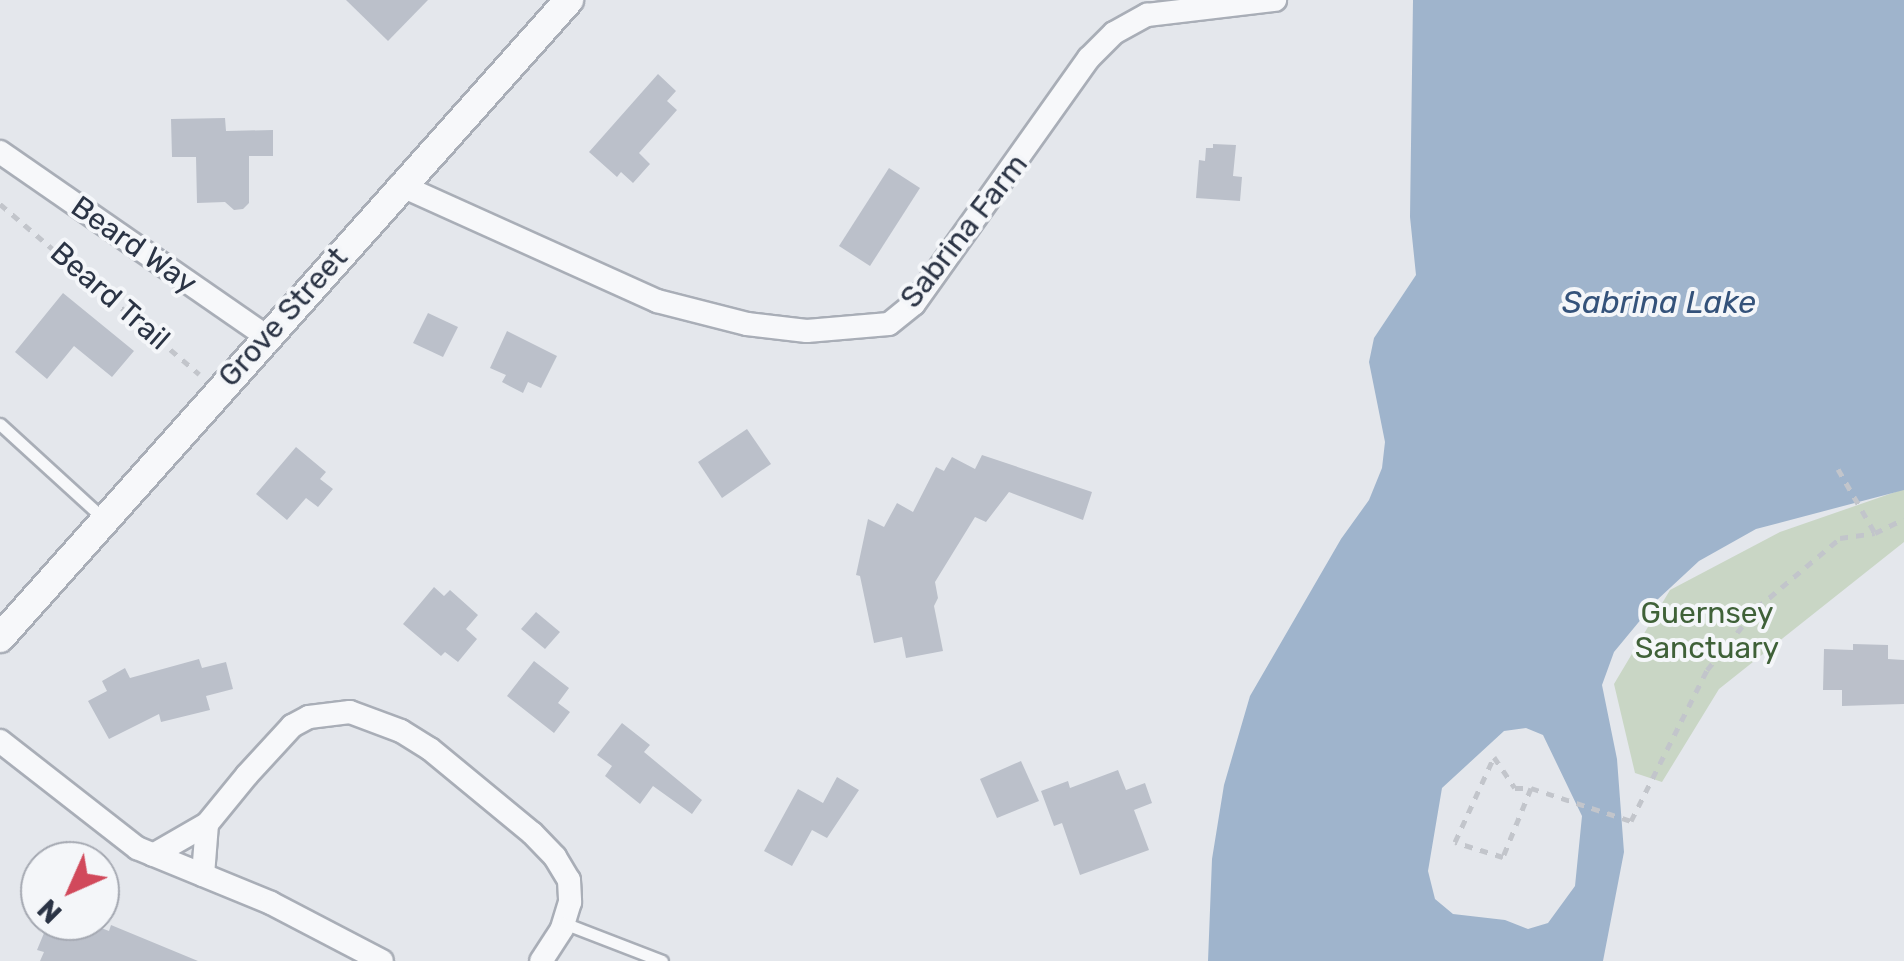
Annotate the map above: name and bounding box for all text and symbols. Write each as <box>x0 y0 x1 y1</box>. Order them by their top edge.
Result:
street label: Sabrina Farm <box>893 147 1035 315</box>
street label: Beard Way <box>64 188 204 302</box>
street label: Beard Trail <box>43 234 177 358</box>
street label: Grove Street <box>211 240 355 394</box>
water label: Sabrina Lake <box>1562 283 1756 321</box>
park label: Guernsey Sanctuary <box>1635 595 1779 666</box>
north arrow <box>20 841 120 941</box>
text: N <box>31 892 69 930</box>

